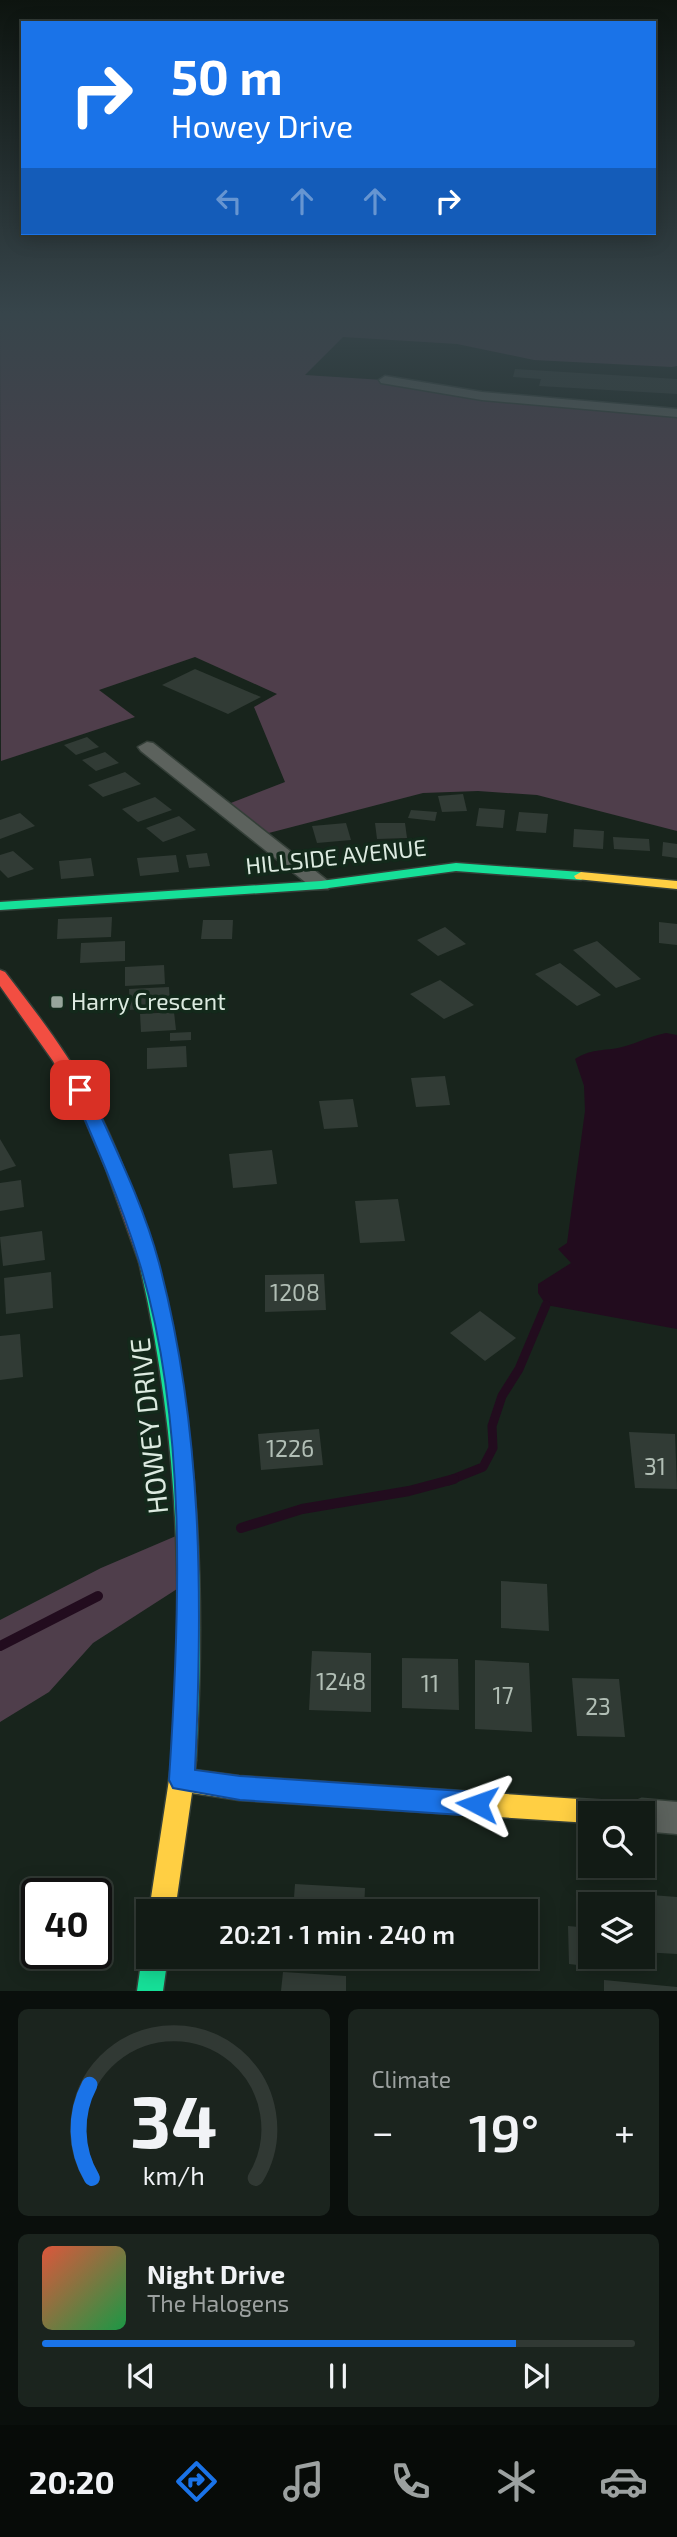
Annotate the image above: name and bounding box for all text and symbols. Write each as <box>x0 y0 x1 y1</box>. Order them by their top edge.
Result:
text: 50 m <box>171 46 283 105</box>
icon: right <box>56 49 147 140</box>
text: Howey Drive <box>171 106 353 144</box>
icon: left <box>210 182 248 220</box>
icon: ahead <box>283 182 321 220</box>
icon: ahead <box>356 182 394 220</box>
icon: right <box>429 182 467 220</box>
street label: HILLSIDE AVENUE <box>244 833 428 879</box>
place label: Harry Crescent <box>71 987 226 1015</box>
marker: Harry Crescent <box>49 994 65 1010</box>
pin <box>50 1060 110 1120</box>
icon: arrive <box>61 1071 99 1109</box>
house number: 1208 <box>270 1278 320 1306</box>
street label: HOWEY DRIVE <box>122 1336 174 1516</box>
house number: 1226 <box>266 1434 314 1462</box>
house number: 31 <box>644 1452 666 1480</box>
house number: 1248 <box>316 1667 366 1695</box>
house number: 11 <box>421 1669 439 1697</box>
house number: 17 <box>493 1681 514 1709</box>
house number: 23 <box>585 1692 611 1720</box>
position arrow <box>440 1767 514 1841</box>
map controls <box>578 1801 655 1969</box>
button: search <box>578 1801 655 1878</box>
speed limit sign: 40 <box>21 1878 112 1969</box>
button: layers <box>578 1892 655 1969</box>
text: 20:21 · 1 min · 240 m <box>219 1918 455 1949</box>
text: Climate <box>372 2065 451 2093</box>
text: 34 <box>130 2076 218 2164</box>
text: 19° <box>469 2100 539 2162</box>
text: − <box>372 2108 394 2154</box>
text: + <box>614 2108 635 2154</box>
text: km/h <box>143 2160 205 2190</box>
text: Night Drive <box>147 2258 285 2289</box>
text: The Halogens <box>147 2289 289 2317</box>
icon: previous <box>122 2357 160 2395</box>
icon: pause <box>319 2357 357 2395</box>
icon: next <box>517 2357 555 2395</box>
icon: directions <box>172 2457 221 2506</box>
icon: music <box>279 2457 328 2506</box>
icon: phone <box>386 2457 435 2506</box>
icon: climate <box>492 2457 541 2506</box>
icon: car <box>599 2457 648 2506</box>
text: 20:20 <box>29 2462 115 2500</box>

